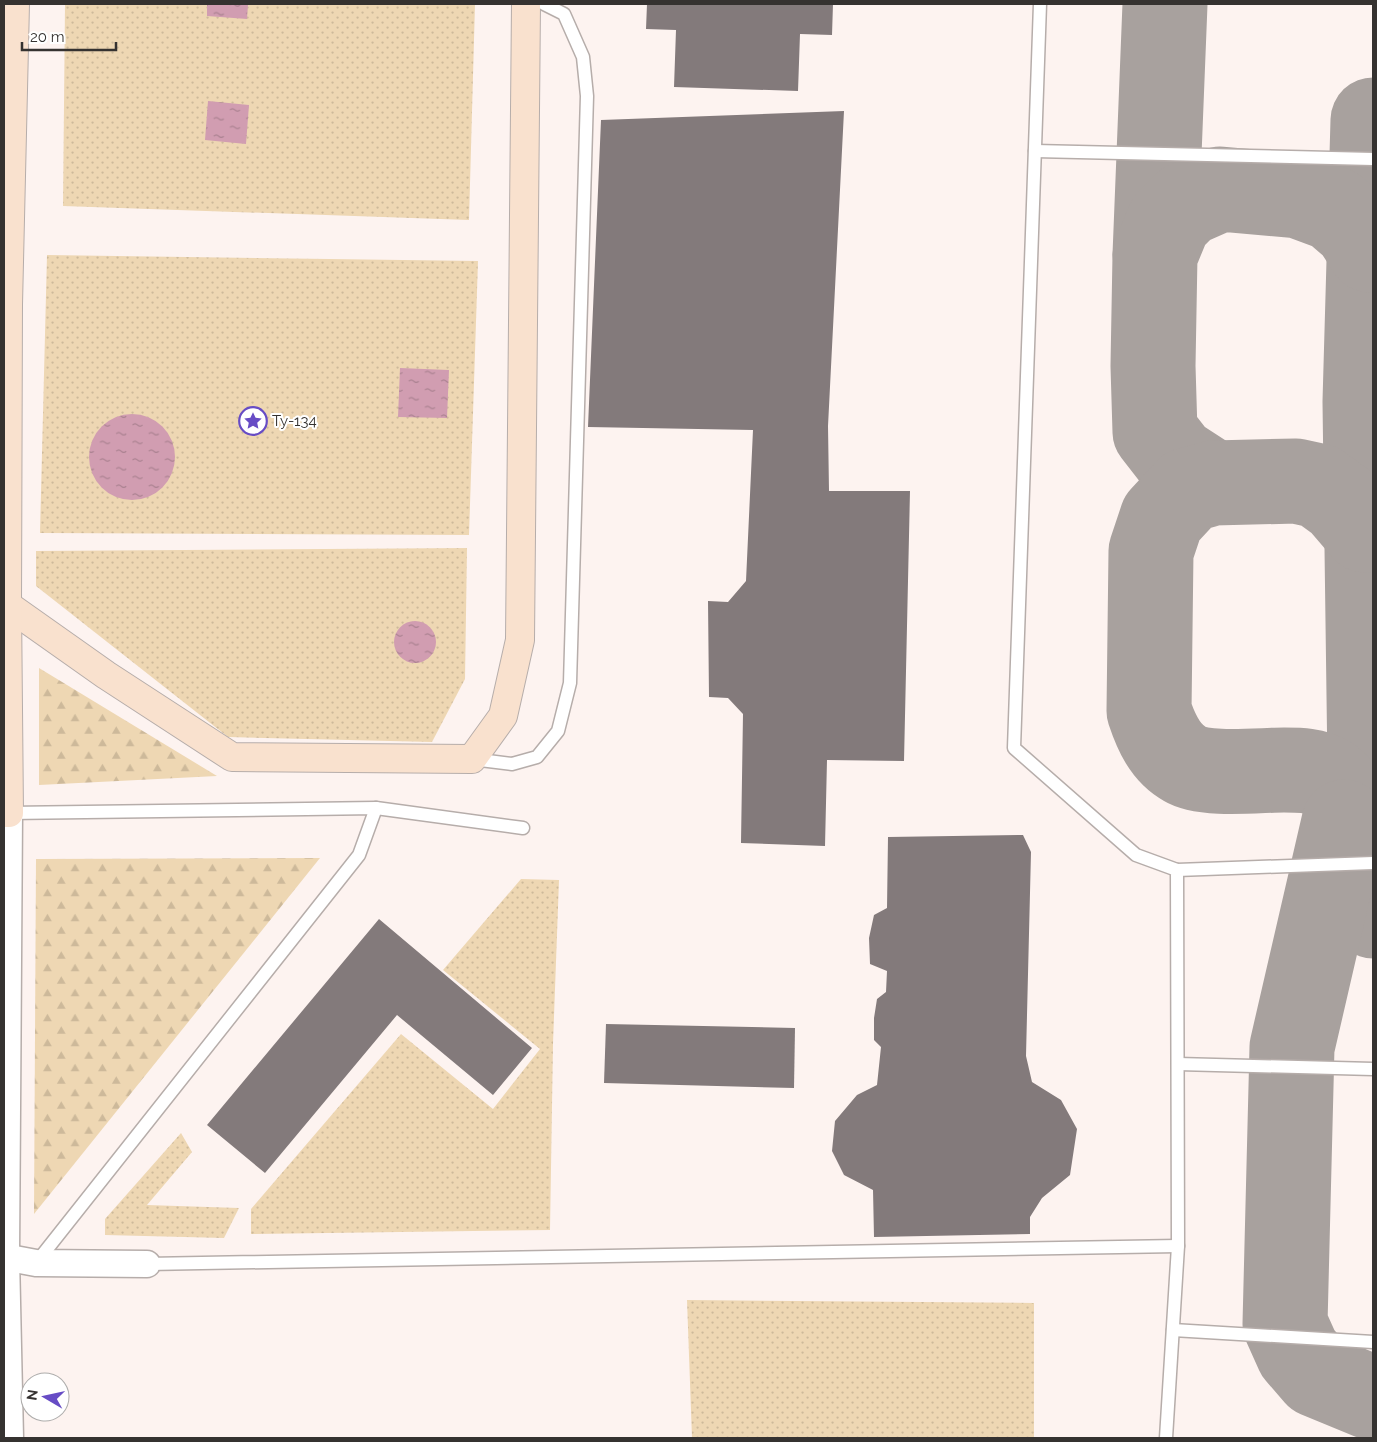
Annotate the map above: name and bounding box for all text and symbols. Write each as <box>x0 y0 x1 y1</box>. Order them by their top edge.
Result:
scale bar <box>22 20 116 52</box>
text: 20 m <box>30 28 65 46</box>
place icon: Ту-134 <box>238 406 268 436</box>
place label: Ту-134 <box>272 412 317 430</box>
north arrow <box>20 1372 70 1422</box>
text: N <box>23 1388 41 1401</box>

